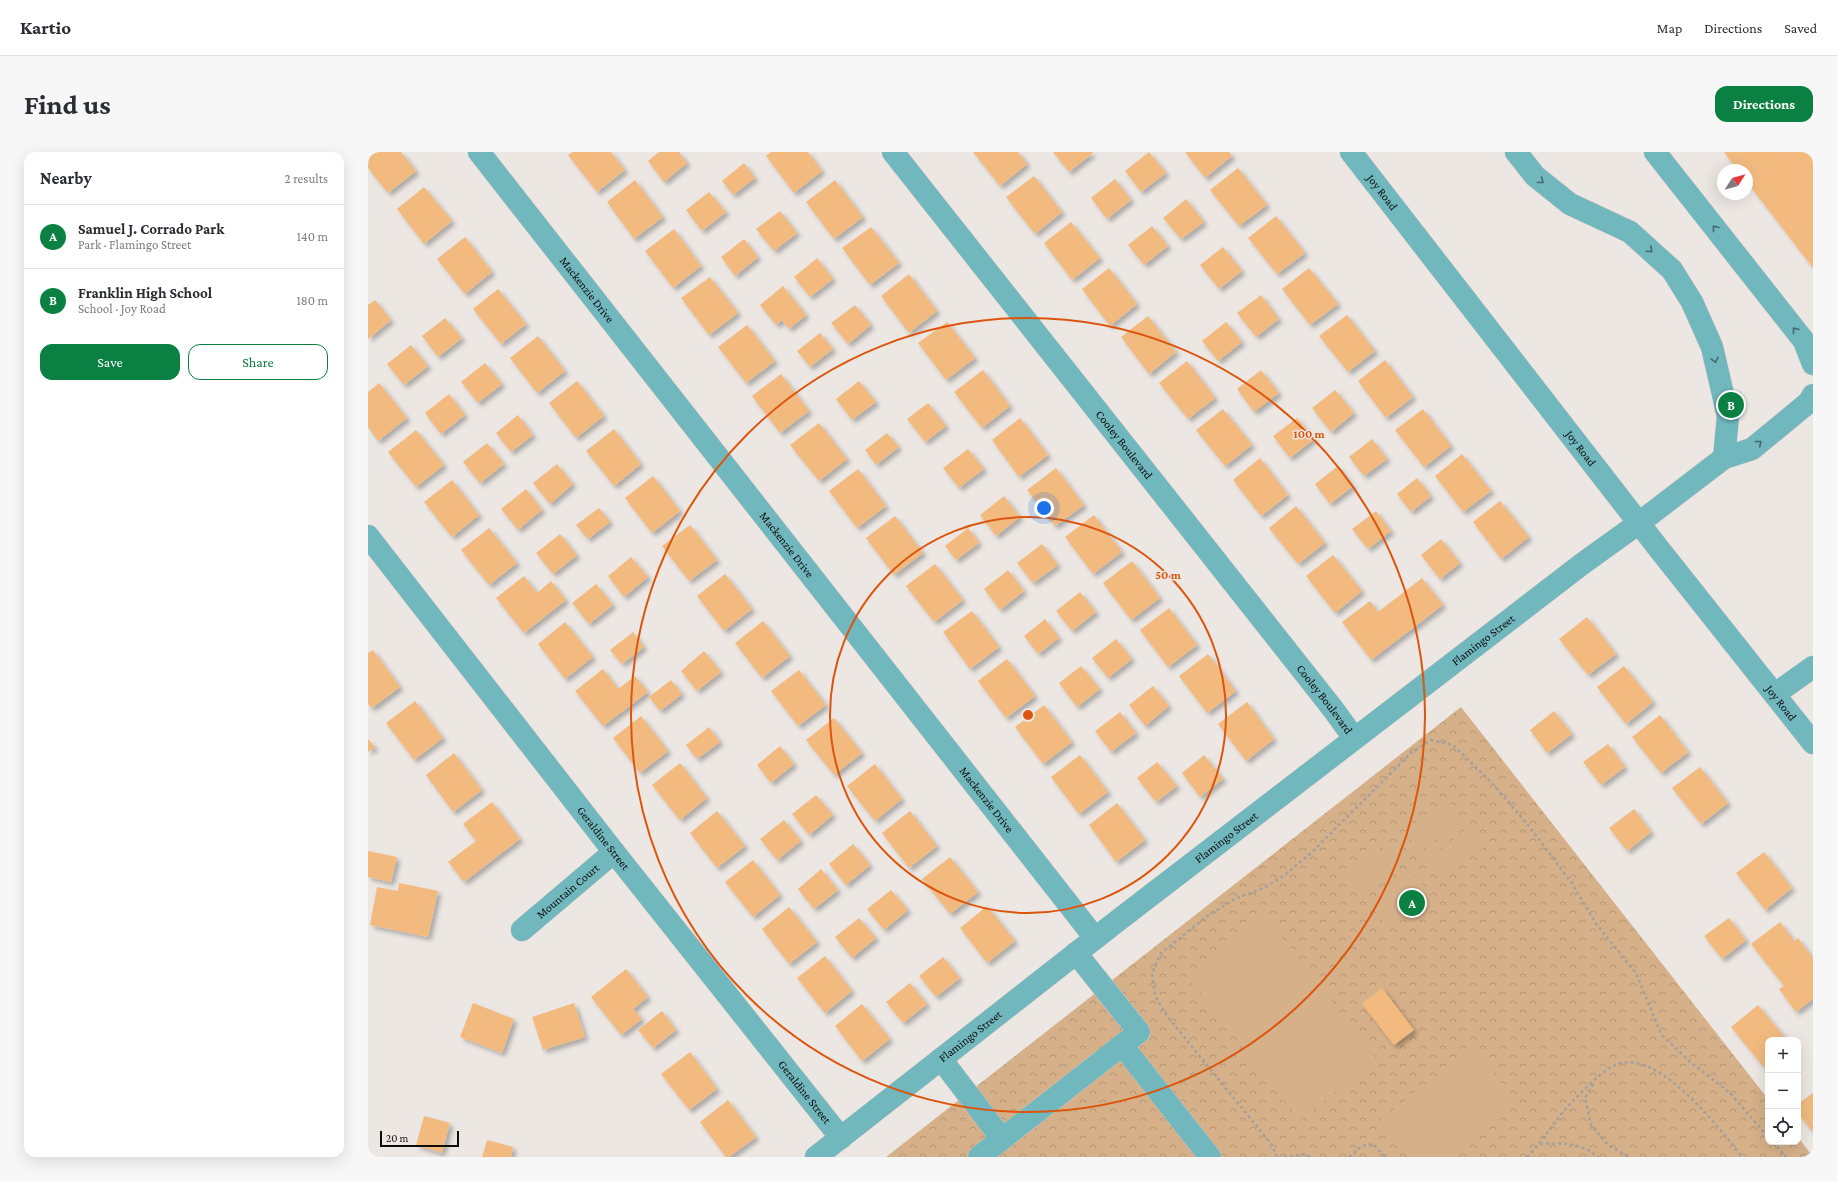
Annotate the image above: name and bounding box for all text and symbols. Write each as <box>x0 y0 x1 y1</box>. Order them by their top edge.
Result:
text: Kartio <box>20 17 71 38</box>
text: Map <box>1657 20 1682 36</box>
text: Directions <box>1704 20 1762 36</box>
text: Saved <box>1784 20 1817 36</box>
button: Directions <box>1715 86 1813 122</box>
text: Find us <box>24 89 111 120</box>
north arrow <box>1717 164 1753 200</box>
text: Nearby <box>40 169 92 188</box>
text: 2 results <box>285 171 328 186</box>
street label: Joy Road <box>1363 171 1401 214</box>
one-way arrow <box>1537 177 1544 184</box>
text: Samuel J. Corrado Park <box>78 221 224 237</box>
one-way arrow <box>1712 225 1719 232</box>
text: A <box>49 229 57 244</box>
text: 140 m <box>297 229 328 244</box>
text: Park · Flamingo Street <box>78 237 191 252</box>
one-way arrow <box>1645 246 1653 253</box>
street label: Mackenzie Drive <box>557 254 617 325</box>
text: Franklin High School <box>78 285 212 301</box>
text: B <box>49 293 57 308</box>
text: 180 m <box>296 293 328 308</box>
text: School · Joy Road <box>78 301 166 316</box>
one-way arrow <box>1792 328 1799 335</box>
button: Save <box>40 344 180 380</box>
button: Share <box>188 344 328 380</box>
one-way arrow <box>1710 357 1718 364</box>
pin: B <box>1718 390 1744 420</box>
street label: Cooley Boulevard <box>1093 407 1156 482</box>
text: 100 m <box>1293 427 1326 441</box>
street label: Joy Road <box>1562 427 1600 470</box>
one-way arrow <box>1755 441 1762 448</box>
your location <box>1034 498 1054 518</box>
street label: Mackenzie Drive <box>757 509 817 580</box>
text: 50 m <box>1155 568 1182 582</box>
street label: Flamingo Street <box>1449 611 1518 669</box>
street label: Cooley Boulevard <box>1294 662 1356 737</box>
street label: Joy Road <box>1762 681 1800 724</box>
centre of rings <box>1021 708 1035 722</box>
street label: Mackenzie Drive <box>957 764 1017 835</box>
street label: Geraldine Street <box>574 803 633 874</box>
street label: Flamingo Street <box>1192 808 1261 866</box>
street label: Mountain Court <box>534 860 603 922</box>
pin: A <box>1399 888 1425 918</box>
street label: Flamingo Street <box>936 1007 1005 1065</box>
map controls <box>1765 1037 1801 1145</box>
button: + <box>1765 1037 1801 1073</box>
street label: Geraldine Street <box>775 1057 835 1128</box>
button: − <box>1765 1073 1801 1109</box>
button: locate <box>1765 1109 1801 1145</box>
scale bar <box>380 1129 459 1148</box>
text: 20 m <box>386 1132 408 1144</box>

